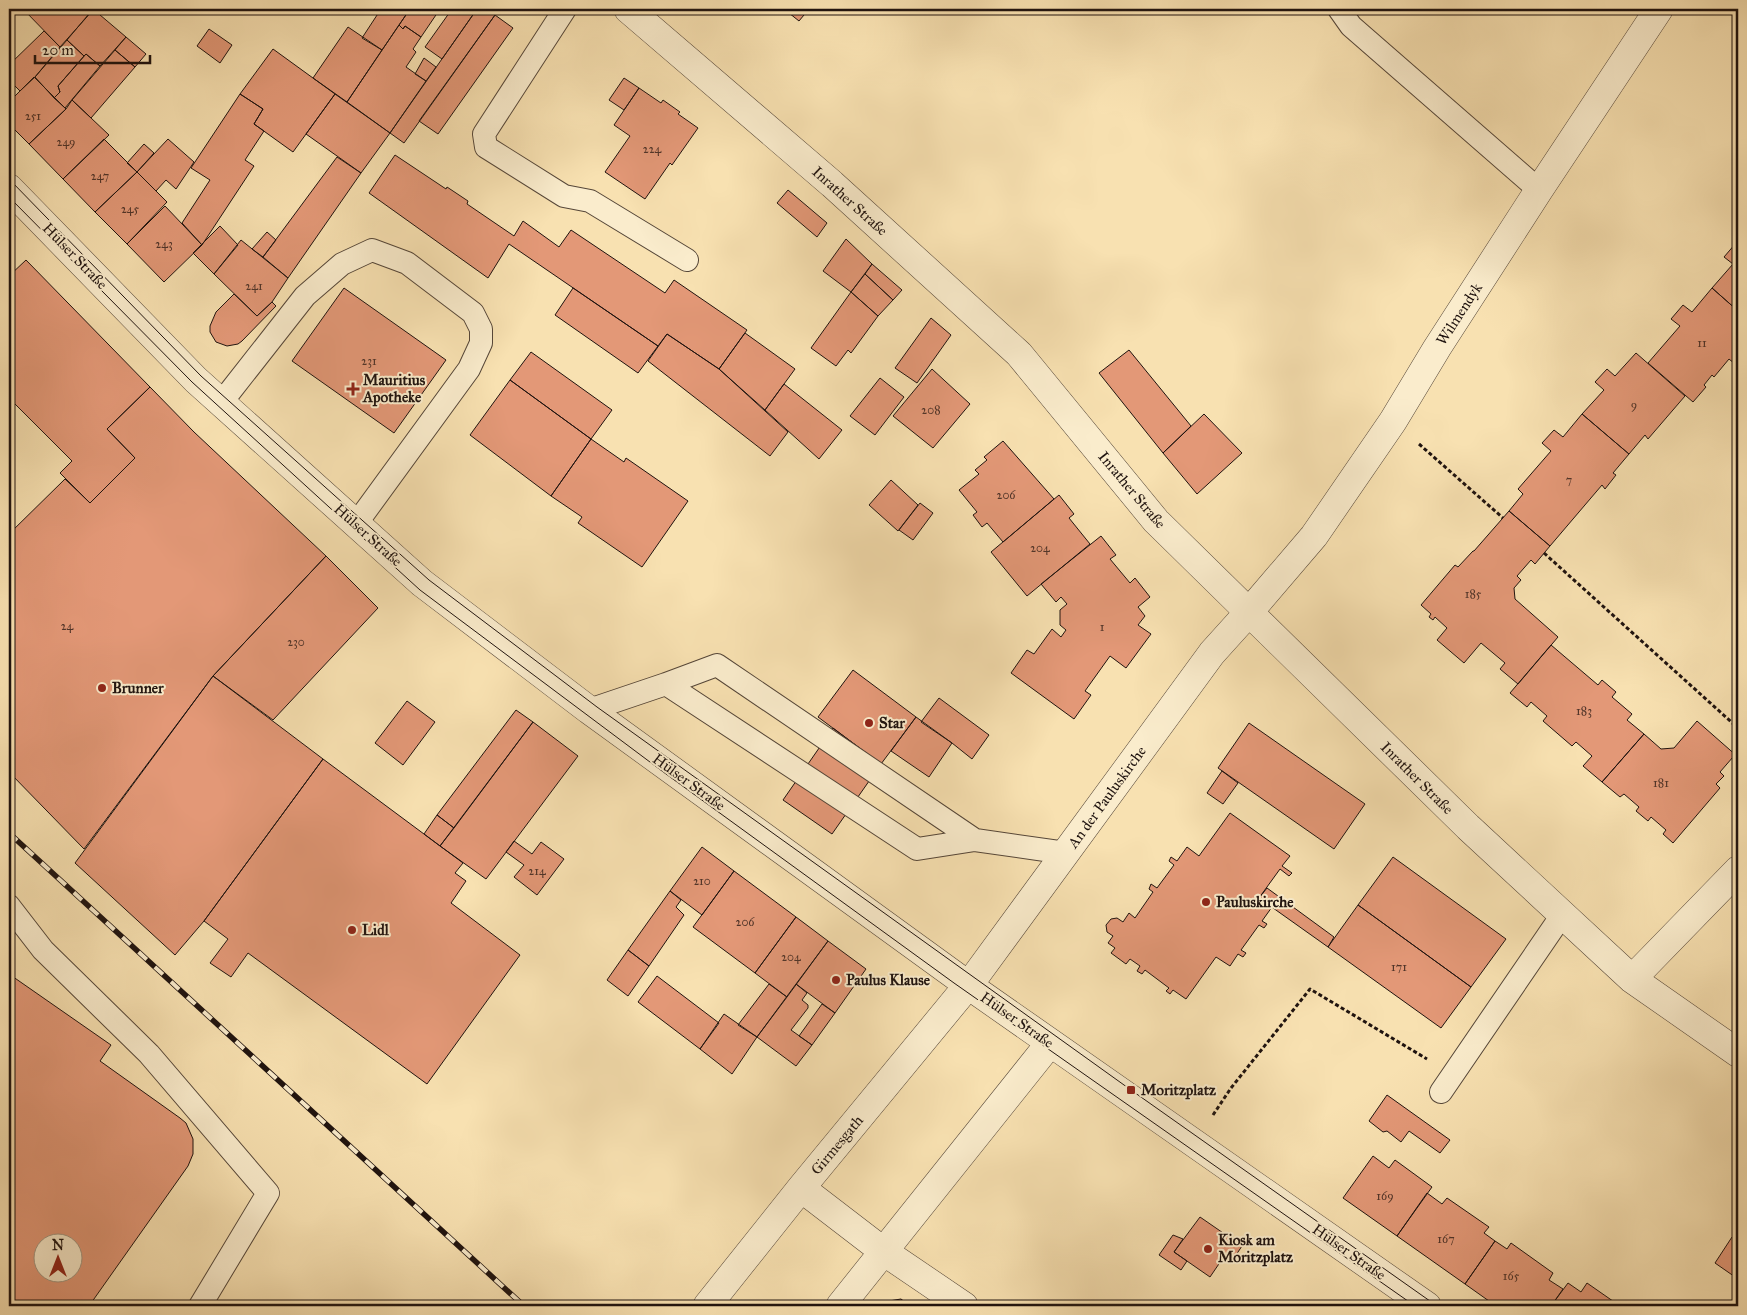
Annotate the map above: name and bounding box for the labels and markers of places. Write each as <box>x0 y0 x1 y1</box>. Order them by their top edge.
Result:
place label: Mauritius Apotheke <box>362 371 426 407</box>
marker: Mauritius Apotheke <box>347 383 359 395</box>
place label: Brunner <box>112 679 164 697</box>
marker: Brunner <box>96 682 108 694</box>
place label: Star <box>879 714 905 732</box>
marker: Star <box>863 717 875 729</box>
place label: Pauluskirche <box>1216 893 1294 911</box>
marker: Pauluskirche <box>1200 896 1212 908</box>
place label: Lidl <box>362 921 390 939</box>
marker: Lidl <box>346 924 358 936</box>
place label: Paulus Klause <box>846 971 931 989</box>
marker: Paulus Klause <box>830 974 842 986</box>
place label: Moritzplatz <box>1141 1081 1216 1100</box>
marker: Moritzplatz <box>1125 1084 1137 1096</box>
place label: Kiosk am Moritzplatz <box>1218 1231 1293 1267</box>
marker: Kiosk am Moritzplatz <box>1202 1243 1214 1255</box>

